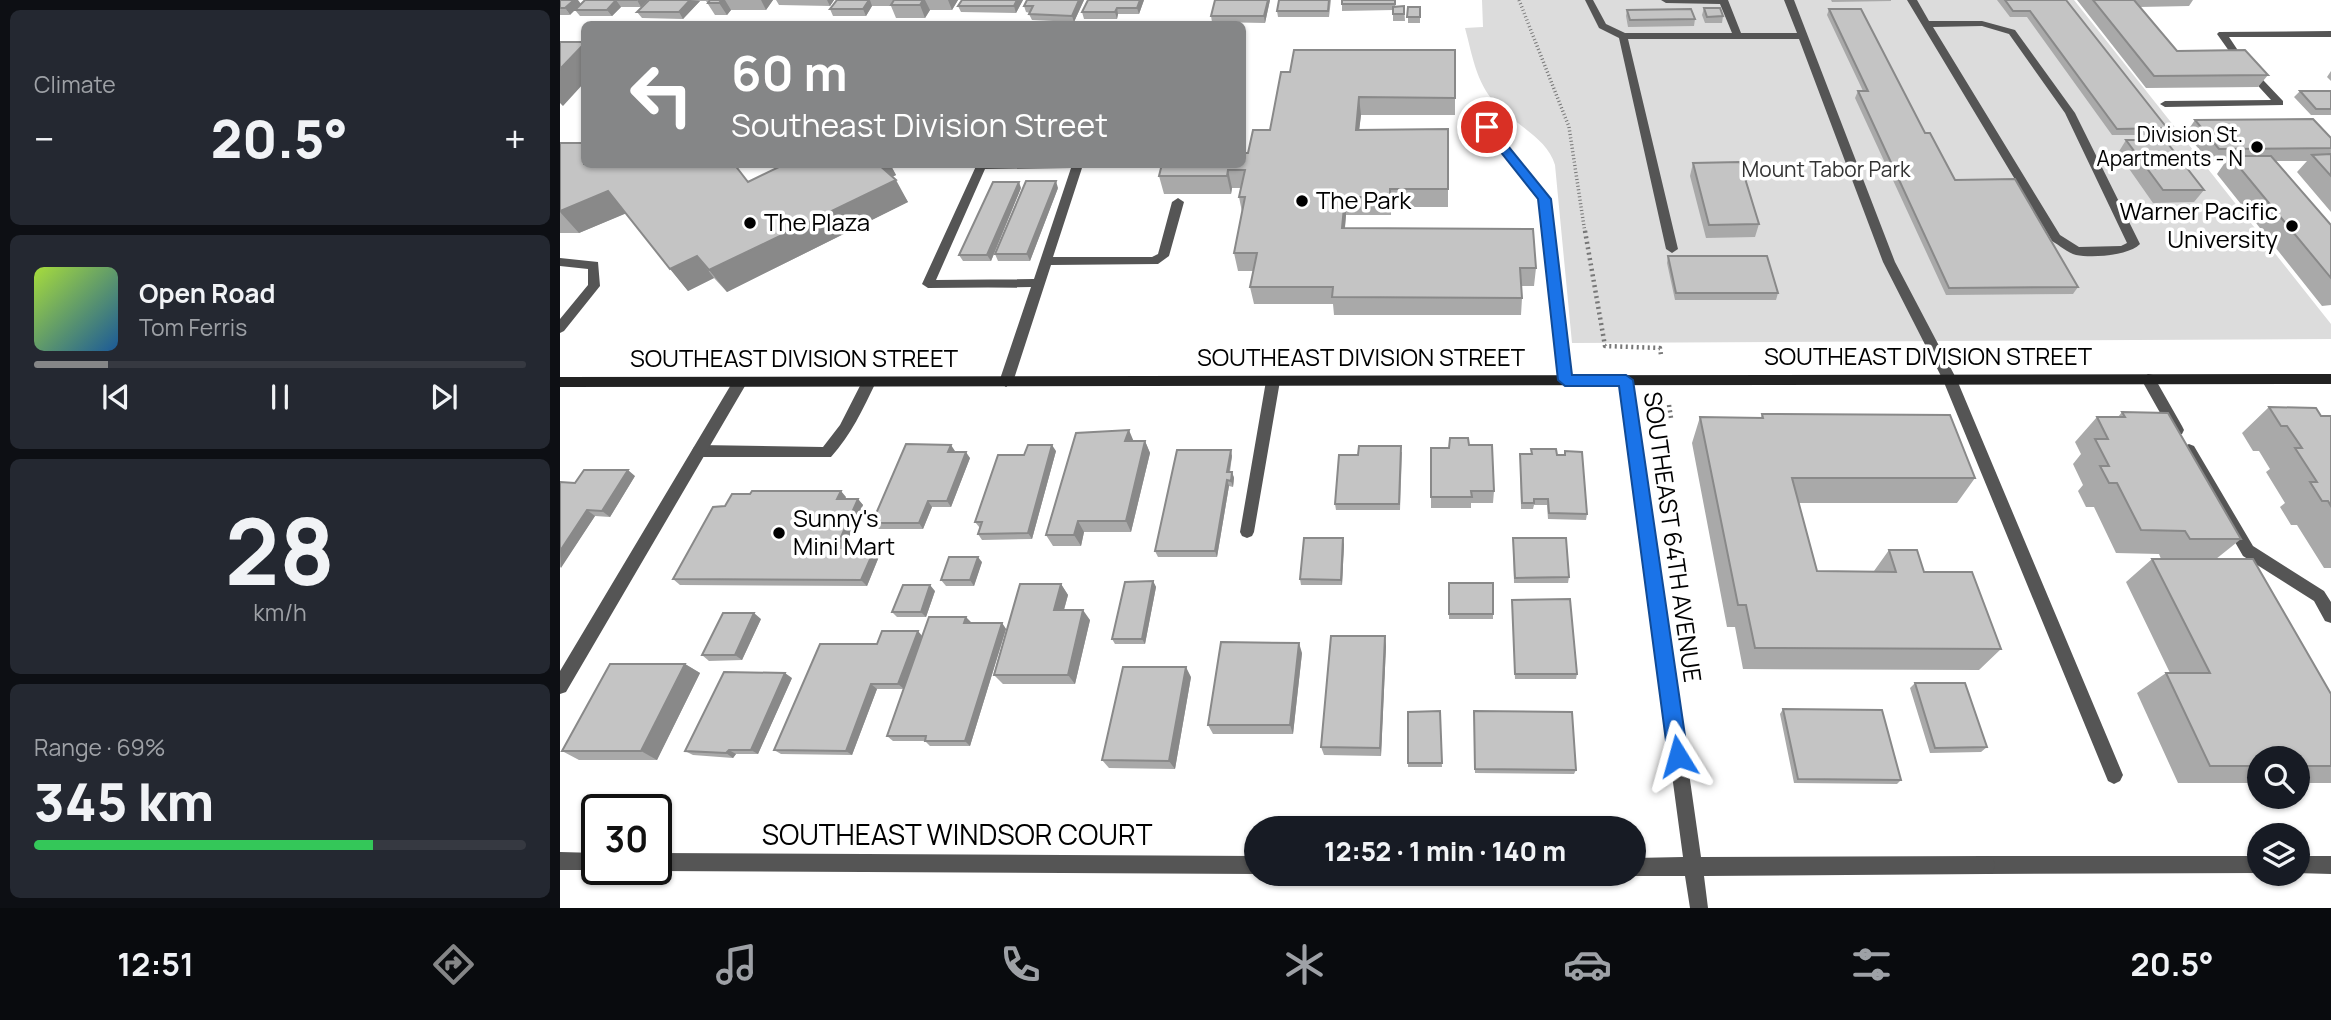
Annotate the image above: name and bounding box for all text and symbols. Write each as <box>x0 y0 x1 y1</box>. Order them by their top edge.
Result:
text: 60 m <box>731 39 848 106</box>
icon: left <box>616 49 707 140</box>
text: Climate <box>34 68 116 100</box>
pin <box>1457 97 1517 157</box>
text: 20.5° <box>211 103 348 174</box>
text: Southeast Division Street <box>731 103 1108 147</box>
icon: arrive <box>1468 108 1506 146</box>
text: − <box>34 112 55 164</box>
text: + <box>504 112 526 164</box>
place label: Division St. Apartments - N <box>2096 120 2243 172</box>
marker: Division St. Apartments - N <box>2249 139 2265 155</box>
park label: Mount Tabor Park <box>1742 155 1911 183</box>
place label: The Park <box>1316 183 1412 216</box>
marker: The Park <box>1294 193 1310 209</box>
place label: Warner Pacific University <box>2119 194 2278 255</box>
place label: The Plaza <box>764 205 870 238</box>
marker: The Plaza <box>742 215 758 231</box>
marker: Warner Pacific University <box>2284 218 2300 234</box>
text: Open Road <box>139 275 275 311</box>
text: Tom Ferris <box>139 311 247 343</box>
street label: SOUTHEAST DIVISION STREET <box>1764 339 2093 372</box>
street label: SOUTHEAST DIVISION STREET <box>1197 340 1526 373</box>
street label: SOUTHEAST DIVISION STREET <box>630 341 959 374</box>
icon: previous <box>97 378 135 416</box>
icon: pause <box>261 378 299 416</box>
icon: next <box>425 378 463 416</box>
street label: SOUTHEAST 64TH AVENUE <box>1637 389 1710 684</box>
text: 28 <box>225 488 335 612</box>
place label: Sunny's Mini Mart <box>793 501 895 562</box>
marker: Sunny's Mini Mart <box>771 525 787 541</box>
text: km/h <box>253 596 307 628</box>
position arrow <box>1641 719 1715 793</box>
text: Range · 69% <box>34 731 165 763</box>
map controls <box>2247 746 2310 886</box>
button: search <box>2247 746 2310 809</box>
text: 345 km <box>34 766 214 837</box>
speed limit sign: 30 <box>581 794 672 885</box>
street label: SOUTHEAST WINDSOR COURT <box>762 815 1153 853</box>
button: layers <box>2247 823 2310 886</box>
text: 12:52 · 1 min · 140 m <box>1324 833 1566 869</box>
icon: directions <box>429 940 478 989</box>
icon: music <box>712 940 761 989</box>
icon: phone <box>996 940 1045 989</box>
icon: climate <box>1280 940 1329 989</box>
icon: car <box>1563 940 1612 989</box>
icon: filters <box>1847 940 1896 989</box>
text: 12:51 <box>117 942 194 986</box>
text: 20.5° <box>2131 942 2214 986</box>

